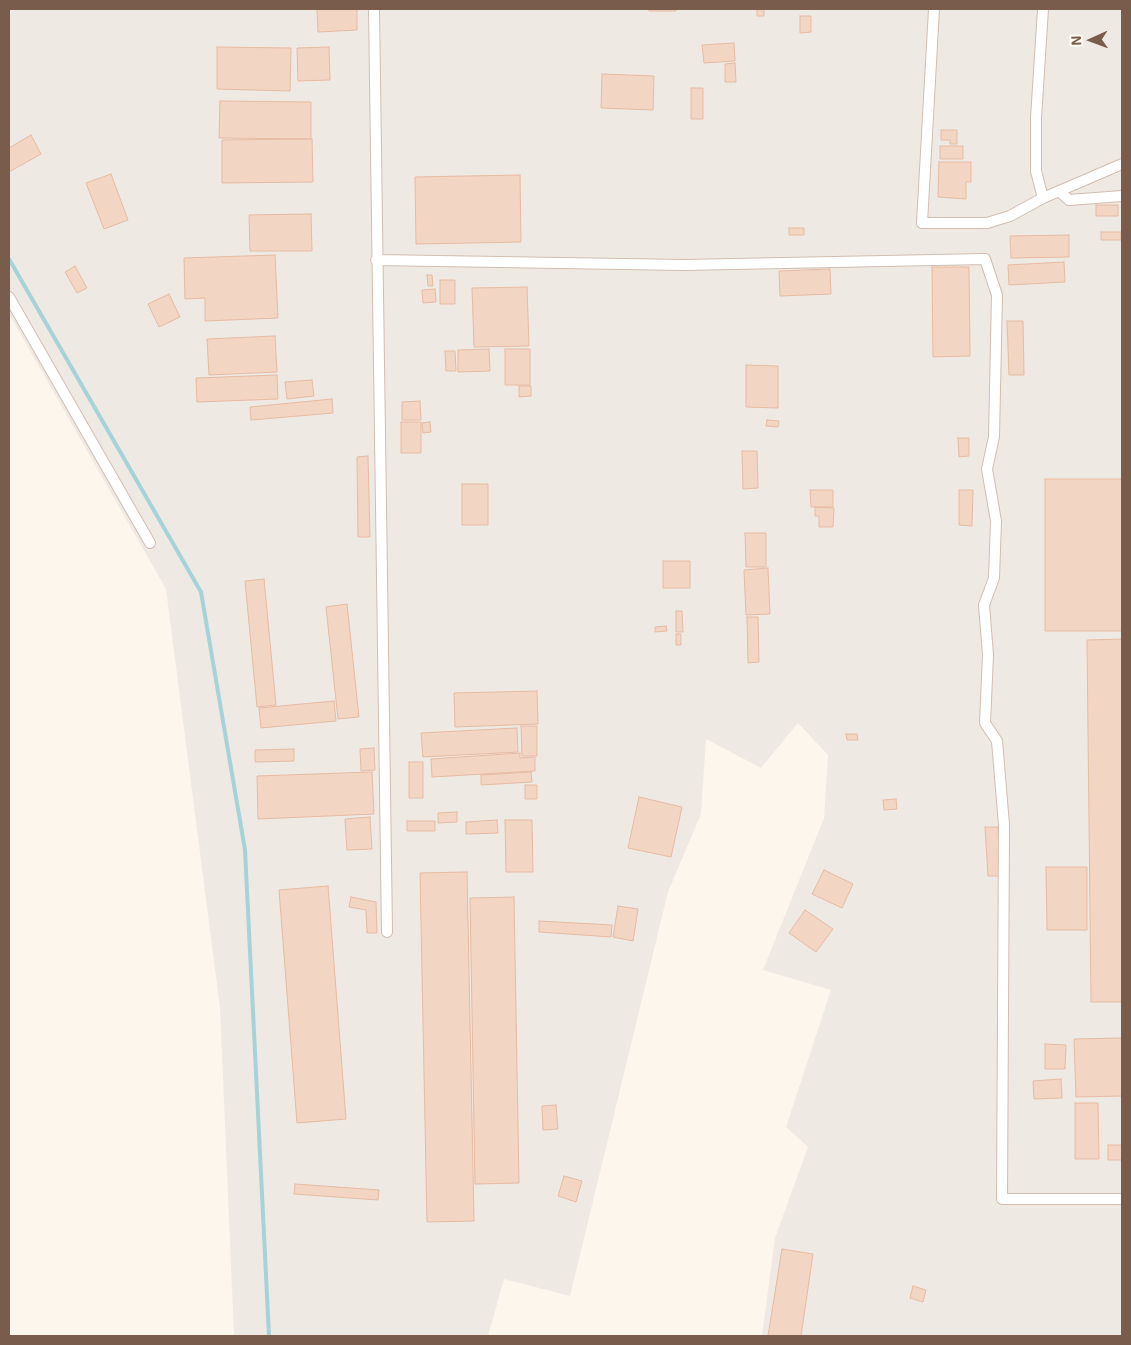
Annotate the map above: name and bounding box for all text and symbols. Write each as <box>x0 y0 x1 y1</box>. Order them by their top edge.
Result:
north arrow <box>1066 15 1116 65</box>
text: N <box>1067 35 1084 46</box>

